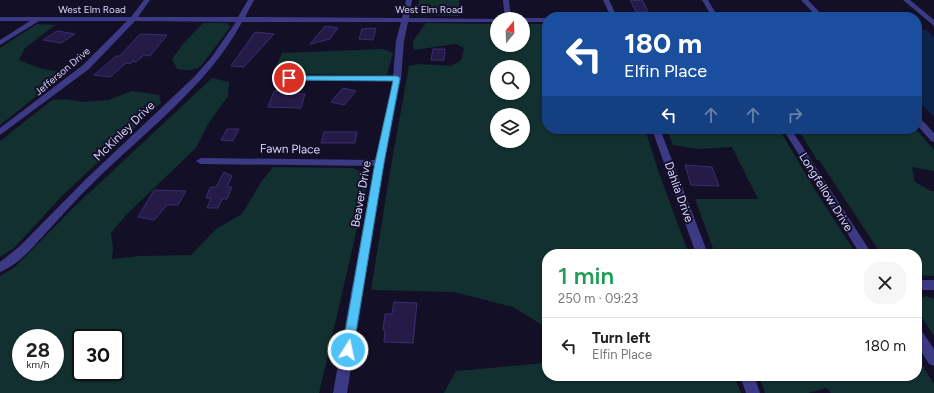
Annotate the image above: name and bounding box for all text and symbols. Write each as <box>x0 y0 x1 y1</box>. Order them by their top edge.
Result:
street label: West Elm Road <box>58 3 126 16</box>
street label: West Elm Road <box>395 3 463 16</box>
north arrow <box>490 12 530 52</box>
map controls <box>490 12 530 148</box>
text: 180 m <box>624 26 702 60</box>
icon: left <box>558 28 610 80</box>
street label: Jefferson Drive <box>32 44 93 98</box>
button: search <box>490 60 530 100</box>
text: Elfin Place <box>624 60 707 82</box>
pin <box>272 61 306 95</box>
icon: arrive <box>278 67 300 89</box>
street label: McKinley Drive <box>91 98 158 164</box>
icon: left <box>658 104 680 126</box>
icon: ahead <box>700 104 722 126</box>
icon: ahead <box>742 104 764 126</box>
icon: right <box>784 104 806 126</box>
button: layers <box>490 108 530 148</box>
street label: Fawn Place <box>260 141 321 157</box>
street label: Longfellow Drive <box>796 150 856 234</box>
street label: Beaver Drive <box>348 159 374 228</box>
street label: Dahlia Drive <box>662 160 697 225</box>
text: 1 min <box>558 261 614 290</box>
button: close <box>864 262 906 304</box>
text: 250 m · 09:23 <box>558 291 638 306</box>
speed limit sign: 30 <box>72 329 124 381</box>
position arrow <box>327 329 369 371</box>
text: Turn left <box>592 329 650 347</box>
icon: left <box>558 335 580 357</box>
text: 180 m <box>865 337 906 355</box>
text: 28 <box>26 338 50 362</box>
text: Elfin Place <box>592 347 652 362</box>
text: km/h <box>27 358 49 371</box>

